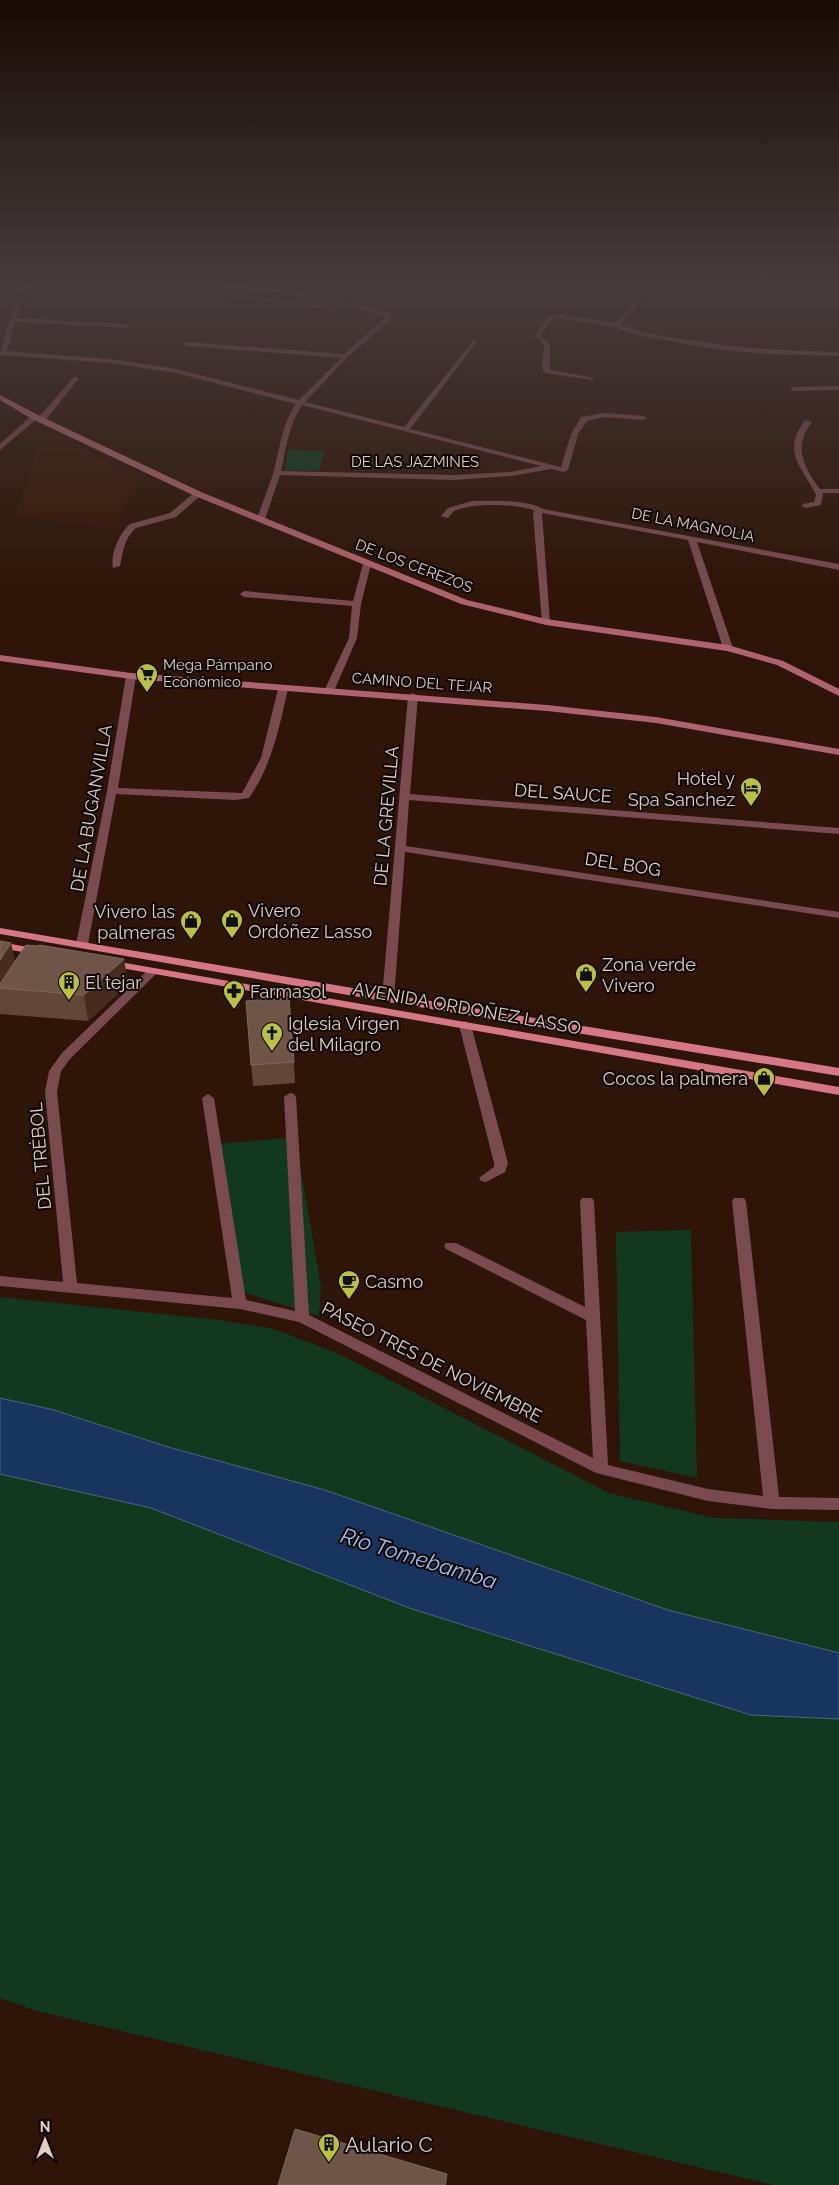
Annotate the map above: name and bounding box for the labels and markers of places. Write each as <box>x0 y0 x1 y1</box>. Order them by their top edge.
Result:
place label: Mega Pámpano Económico <box>163 656 272 691</box>
supermarket icon: Mega Pámpano Económico <box>135 662 159 693</box>
place label: Hotel y Spa Sanchez <box>628 768 735 810</box>
hotel icon: Hotel y Spa Sanchez <box>739 776 763 807</box>
place label: Vivero Ordóñez Lasso <box>248 900 372 942</box>
place label: Vivero las palmeras <box>94 901 175 943</box>
shop icon: Vivero Ordóñez Lasso <box>220 908 244 939</box>
shop icon: Vivero las palmeras <box>179 909 203 940</box>
place label: Zona verde Vivero <box>602 954 696 996</box>
shop icon: Zona verde Vivero <box>574 962 598 993</box>
building icon: El tejar <box>57 970 81 1001</box>
place label: El tejar <box>85 972 142 993</box>
pharmacy icon: Farmasol <box>222 979 246 1010</box>
place label: Farmasol <box>250 981 326 1002</box>
place label: Iglesia Virgen del Milagro <box>288 1013 400 1055</box>
church icon: Iglesia Virgen del Milagro <box>260 1021 284 1052</box>
shop icon: Cocos la palmera <box>752 1066 776 1097</box>
place label: Cocos la palmera <box>603 1068 748 1089</box>
cafe icon: Casmo <box>337 1269 361 1300</box>
place label: Casmo <box>365 1271 423 1292</box>
building icon: Aulario C <box>317 2132 341 2163</box>
place label: Aulario C <box>345 2132 433 2157</box>

